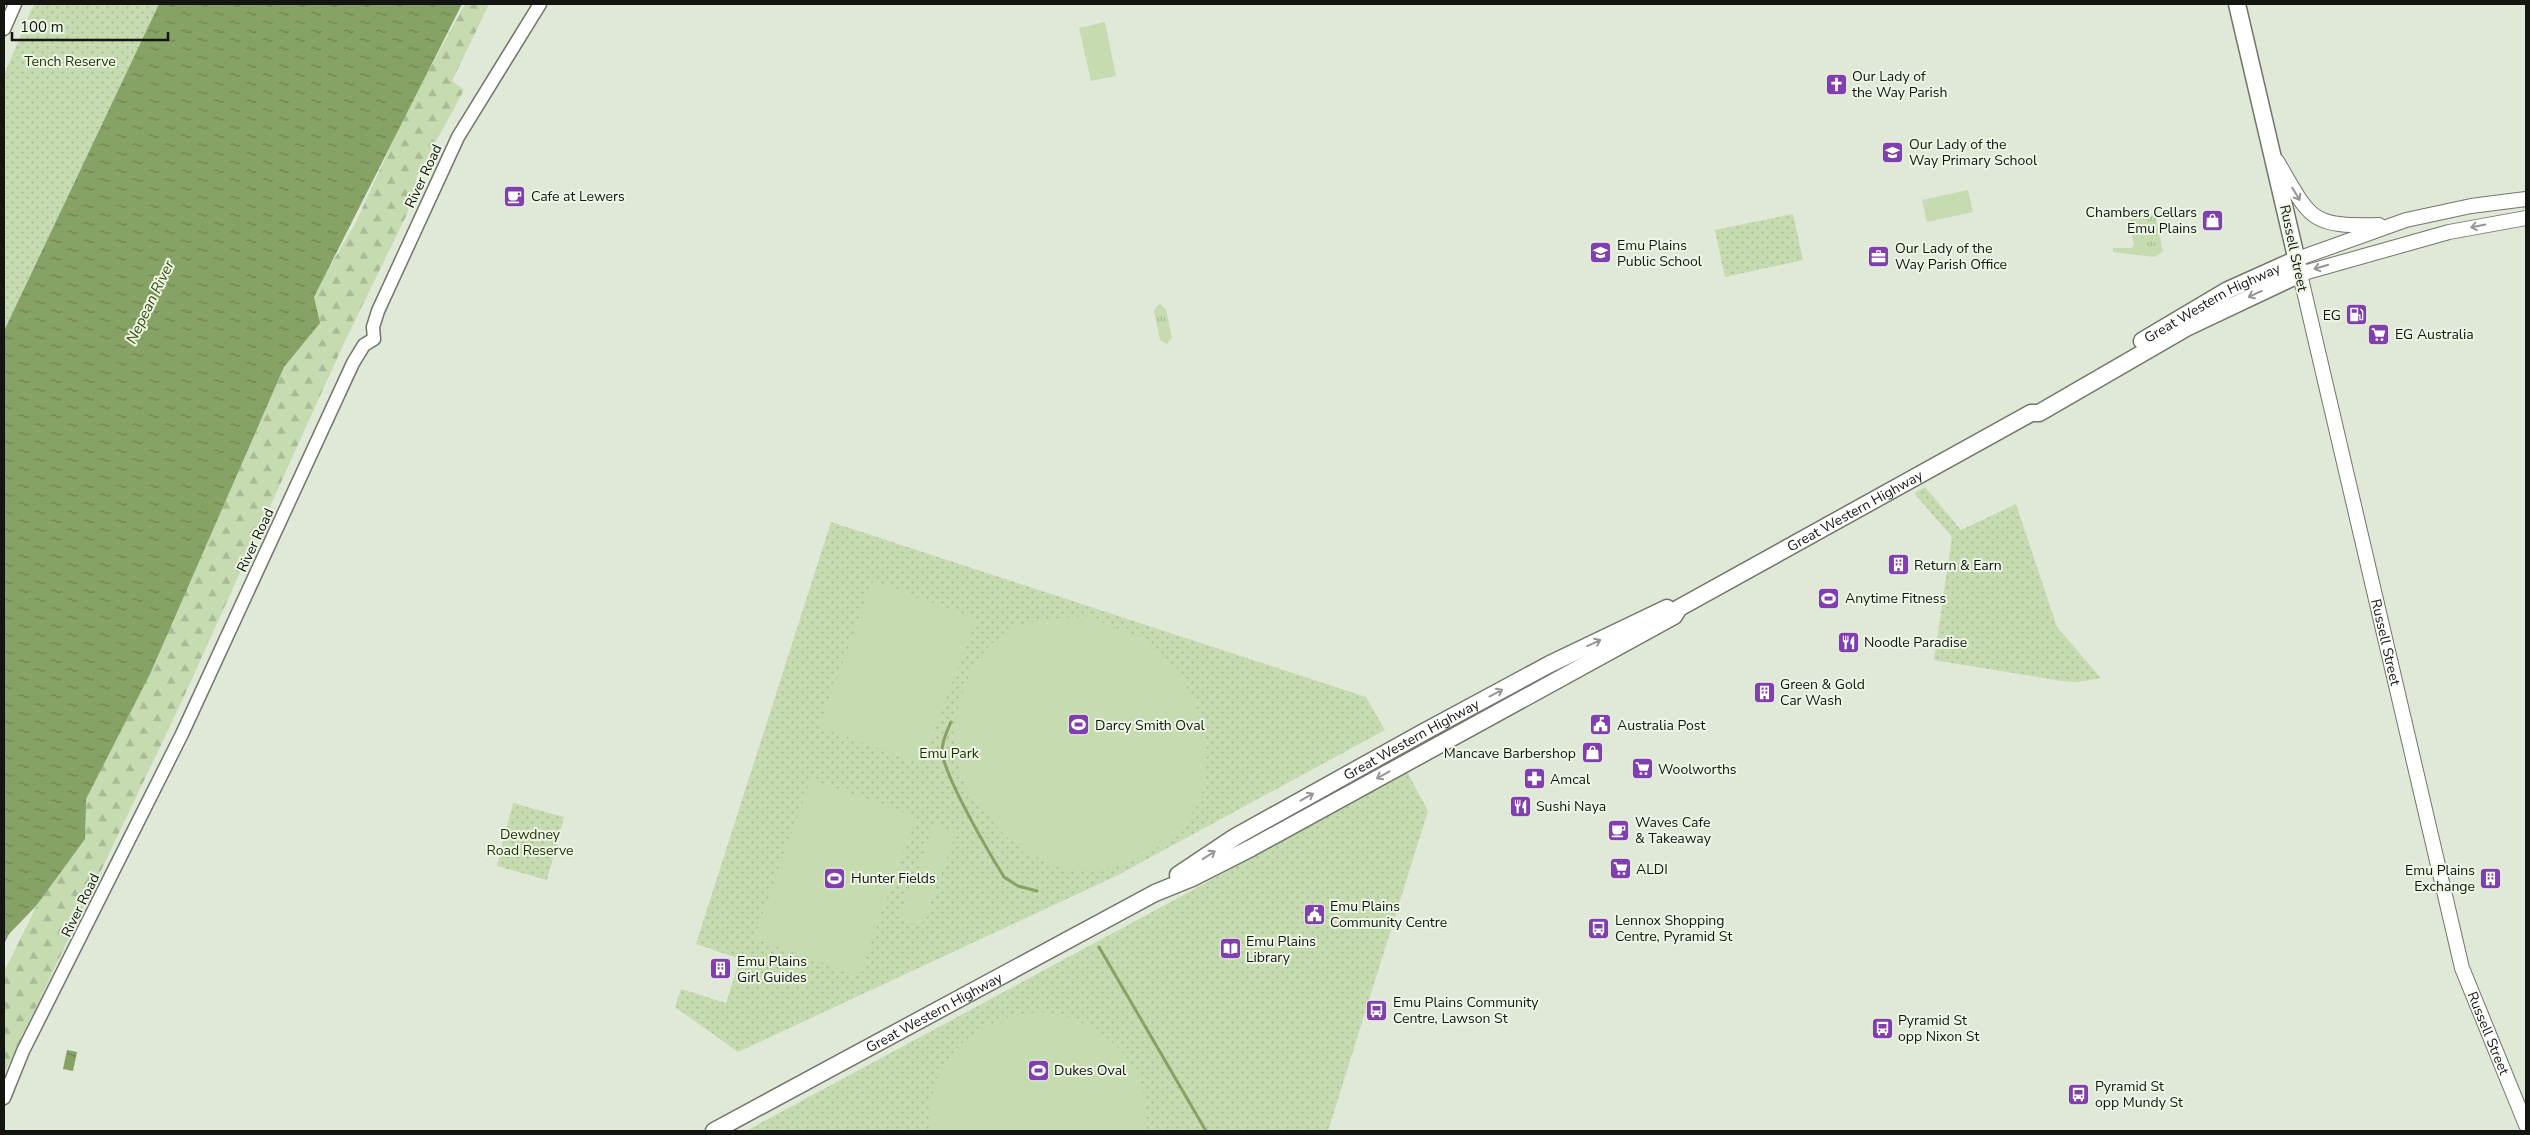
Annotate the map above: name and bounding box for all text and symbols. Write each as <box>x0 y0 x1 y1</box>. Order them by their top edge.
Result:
scale bar <box>12 10 169 42</box>
text: 100 m <box>20 17 64 37</box>
park label: Tench Reserve <box>24 52 116 71</box>
place label: Our Lady of the Way Parish <box>1852 67 1948 102</box>
church icon: Our Lady of the Way Parish <box>1824 72 1848 96</box>
place label: Our Lady of the Way Primary School <box>1909 135 2038 170</box>
school or university icon: Our Lady of the Way Primary School <box>1881 140 1905 164</box>
street label: River Road <box>400 141 447 211</box>
cafe icon: Cafe at Lewers <box>503 184 527 208</box>
place label: Cafe at Lewers <box>531 187 625 206</box>
one-way arrow <box>2292 187 2302 201</box>
place label: Chambers Cellars Emu Plains <box>2086 203 2197 238</box>
street label: Russell Street <box>2275 203 2312 293</box>
shop icon: Chambers Cellars Emu Plains <box>2201 208 2225 232</box>
one-way arrow <box>2471 222 2487 232</box>
place label: Emu Plains Public School <box>1617 236 1703 271</box>
place label: Our Lady of the Way Parish Office <box>1895 239 2007 274</box>
school or university icon: Emu Plains Public School <box>1589 241 1613 265</box>
office icon: Our Lady of the Way Parish Office <box>1867 244 1891 268</box>
water label: Nepean River <box>121 256 179 347</box>
street label: Great Western Highway <box>2141 258 2284 348</box>
one-way arrow <box>2314 263 2329 272</box>
one-way arrow <box>2248 289 2263 299</box>
fuel station icon: EG <box>2345 303 2369 327</box>
place label: EG <box>2323 306 2341 325</box>
supermarket icon: EG Australia <box>2367 322 2391 346</box>
place label: EG Australia <box>2395 325 2474 344</box>
street label: Great Western Highway <box>1784 465 1927 556</box>
street label: River Road <box>232 505 279 575</box>
building icon: Return & Earn <box>1886 553 1910 577</box>
place label: Return & Earn <box>1914 556 2002 575</box>
sports icon: Anytime Fitness <box>1817 586 1841 610</box>
place label: Anytime Fitness <box>1845 589 1947 608</box>
street label: Russell Street <box>2366 597 2405 687</box>
restaurant icon: Noodle Paradise <box>1836 630 1860 654</box>
place label: Noodle Paradise <box>1864 633 1967 652</box>
one-way arrow <box>1586 638 1601 648</box>
place label: Green & Gold Car Wash <box>1780 675 1865 710</box>
building icon: Green & Gold Car Wash <box>1752 680 1776 704</box>
one-way arrow <box>1488 688 1503 697</box>
street label: Great Western Highway <box>1340 694 1483 785</box>
sports icon: Darcy Smith Oval <box>1067 713 1091 737</box>
public building icon: Australia Post <box>1589 713 1613 737</box>
place label: Darcy Smith Oval <box>1095 716 1206 735</box>
place label: Australia Post <box>1617 716 1705 735</box>
shop icon: Mancave Barbershop <box>1580 741 1604 765</box>
park label: Emu Park <box>919 744 980 763</box>
place label: Mancave Barbershop <box>1444 744 1576 763</box>
supermarket icon: Woolworths <box>1630 757 1654 781</box>
place label: Woolworths <box>1658 760 1737 779</box>
pharmacy icon: Amcal <box>1522 767 1546 791</box>
place label: Amcal <box>1550 770 1591 789</box>
one-way arrow <box>1376 771 1391 780</box>
one-way arrow <box>1299 792 1314 802</box>
restaurant icon: Sushi Naya <box>1508 794 1532 818</box>
place label: Sushi Naya <box>1536 797 1606 816</box>
place label: Waves Cafe & Takeaway <box>1635 813 1712 848</box>
cafe icon: Waves Cafe & Takeaway <box>1607 818 1631 842</box>
park label: Dewdney Road Reserve <box>487 825 574 860</box>
one-way arrow <box>1201 850 1215 860</box>
supermarket icon: ALDI <box>1608 857 1632 881</box>
place label: ALDI <box>1636 860 1668 879</box>
place label: Emu Plains Exchange <box>2405 861 2475 896</box>
sports icon: Hunter Fields <box>823 866 847 890</box>
building icon: Emu Plains Exchange <box>2479 866 2503 890</box>
place label: Hunter Fields <box>851 869 936 888</box>
street label: River Road <box>57 870 104 940</box>
place label: Emu Plains Community Centre <box>1330 897 1447 932</box>
public building icon: Emu Plains Community Centre <box>1302 902 1326 926</box>
place label: Lennox Shopping Centre, Pyramid St <box>1615 911 1732 946</box>
bus stop icon: Lennox Shopping Centre, Pyramid St <box>1587 916 1611 940</box>
place label: Emu Plains Library <box>1246 932 1316 967</box>
library icon: Emu Plains Library <box>1218 937 1242 961</box>
place label: Emu Plains Girl Guides <box>737 952 807 987</box>
building icon: Emu Plains Girl Guides <box>709 957 733 981</box>
street label: Great Western Highway <box>863 968 1006 1057</box>
street label: Russell Street <box>2463 989 2514 1078</box>
place label: Emu Plains Community Centre, Lawson St <box>1393 993 1539 1028</box>
bus stop icon: Emu Plains Community Centre, Lawson St <box>1365 998 1389 1022</box>
place label: Pyramid St opp Nixon St <box>1898 1011 1979 1046</box>
bus stop icon: Pyramid St opp Nixon St <box>1870 1016 1894 1040</box>
sports icon: Dukes Oval <box>1026 1058 1050 1082</box>
place label: Dukes Oval <box>1054 1061 1127 1080</box>
place label: Pyramid St opp Mundy St <box>2095 1077 2183 1112</box>
bus stop icon: Pyramid St opp Mundy St <box>2067 1082 2091 1106</box>

